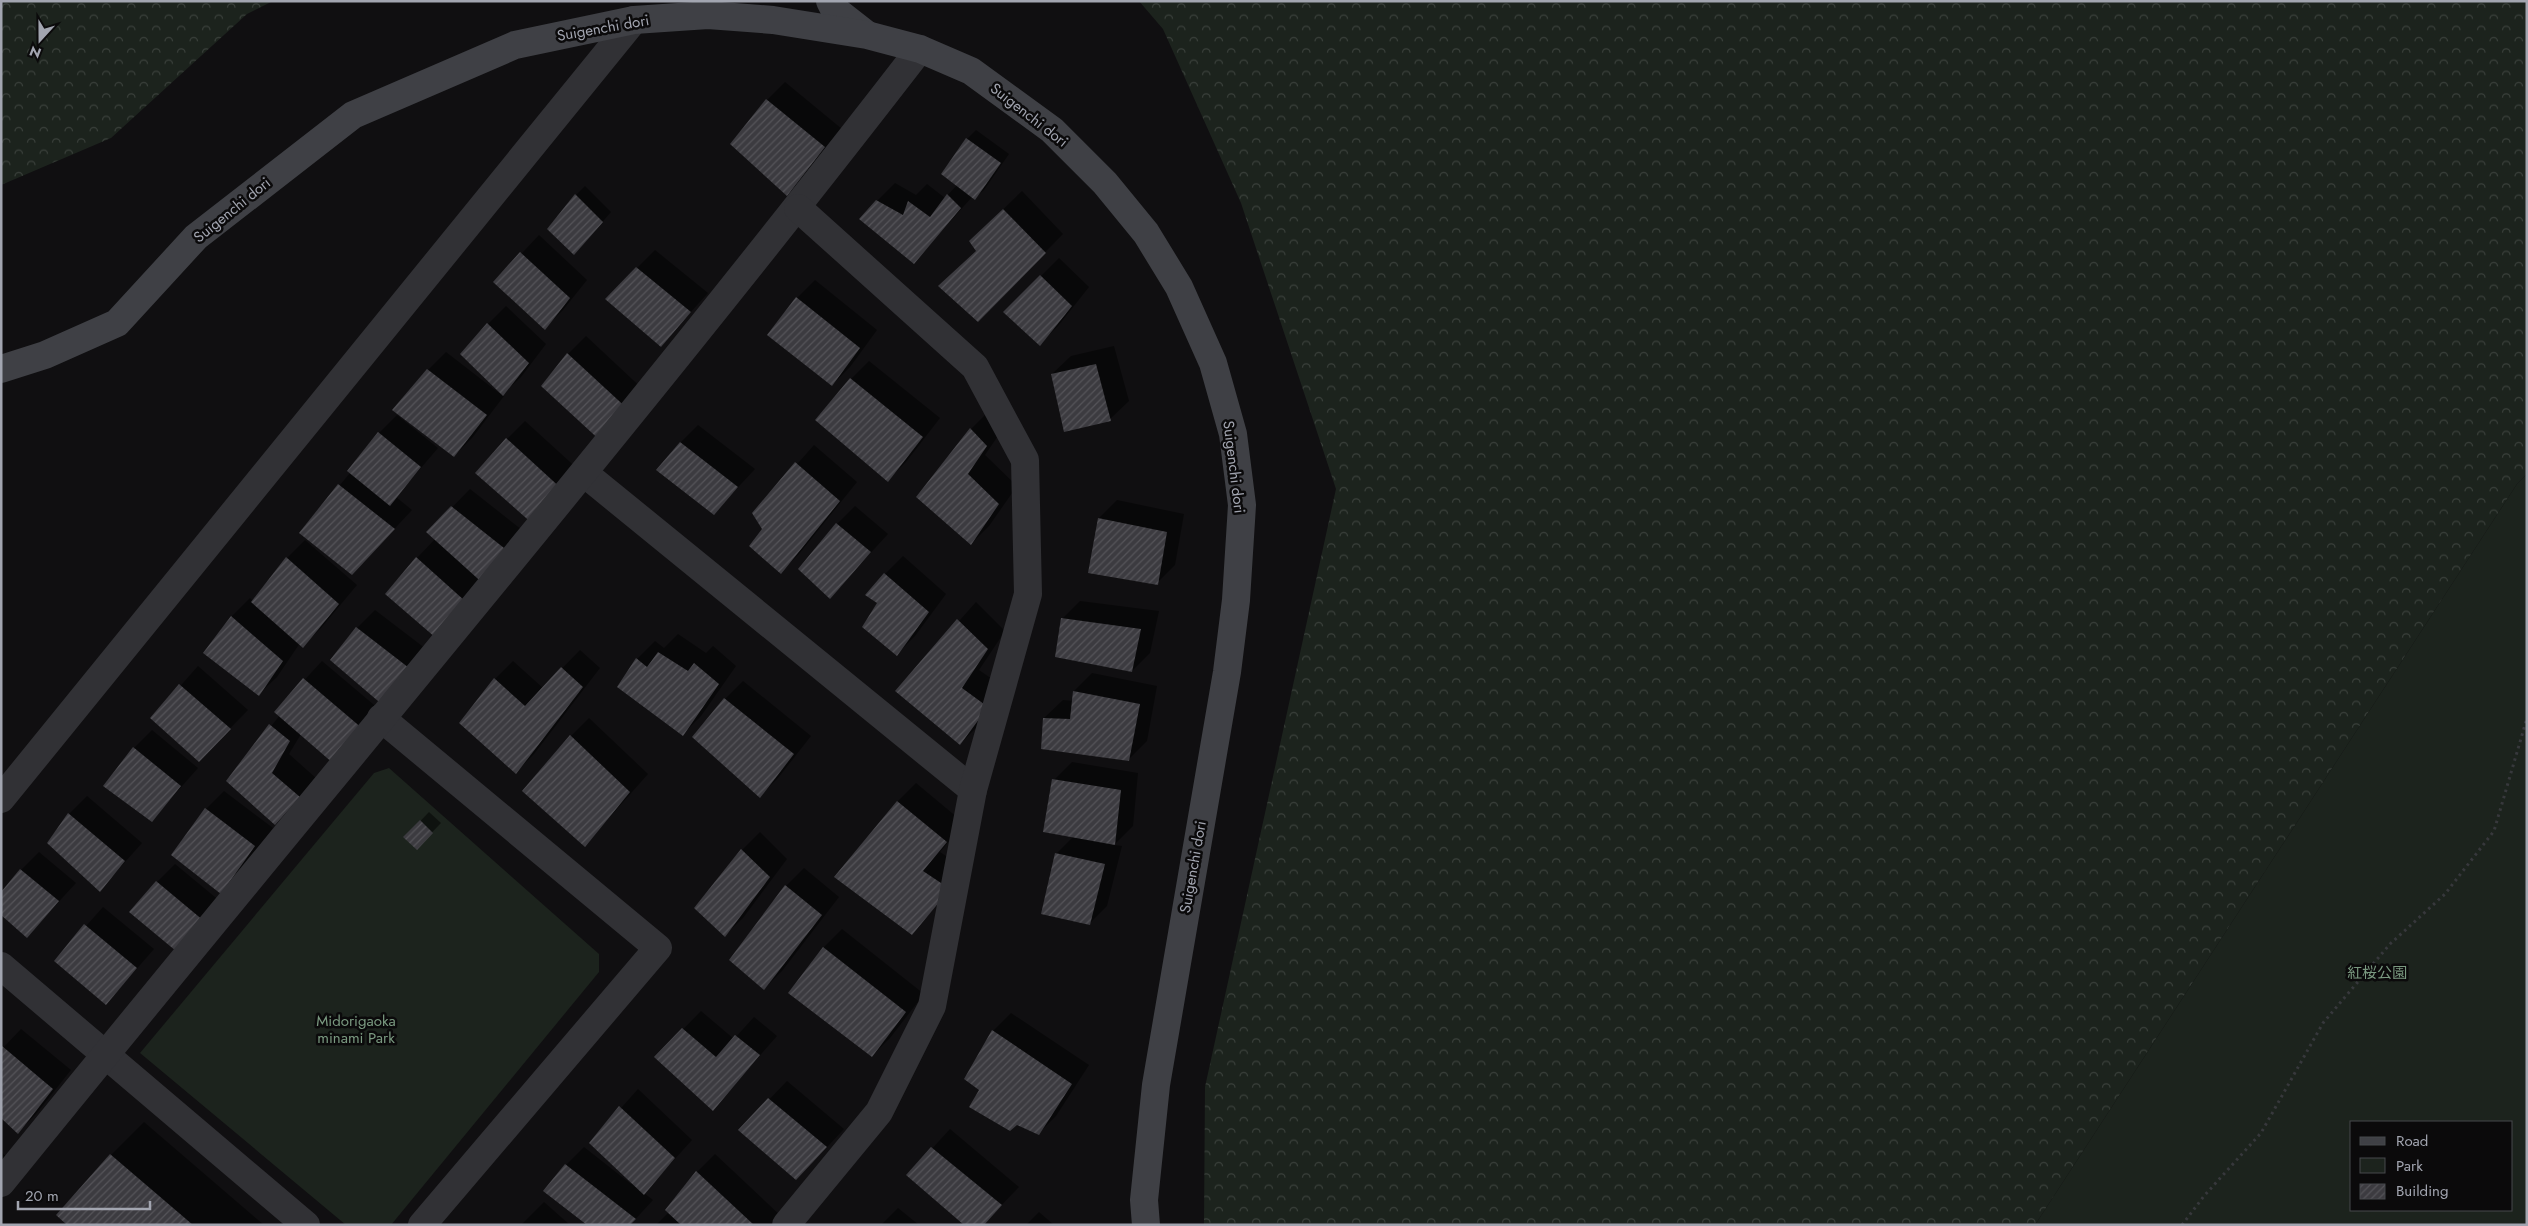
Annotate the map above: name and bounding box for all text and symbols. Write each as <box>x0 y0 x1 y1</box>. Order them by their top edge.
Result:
street label: Suigenchi dori <box>555 9 651 47</box>
north arrow <box>15 15 65 65</box>
text: N <box>27 41 44 63</box>
street label: Suigenchi dori <box>985 78 1073 152</box>
street label: Suigenchi dori <box>189 172 275 248</box>
street label: Suigenchi dori <box>1217 419 1251 515</box>
street label: Suigenchi dori <box>1174 819 1212 915</box>
park label: 紅桜公園 <box>2347 962 2407 984</box>
park label: Midorigaoka minami Park <box>316 1010 396 1049</box>
legend <box>2350 1121 2513 1211</box>
text: Road <box>2396 1130 2428 1152</box>
text: Park <box>2396 1155 2423 1177</box>
scale bar <box>18 1178 150 1210</box>
text: Building <box>2396 1180 2448 1202</box>
text: 20 m <box>25 1185 59 1207</box>

